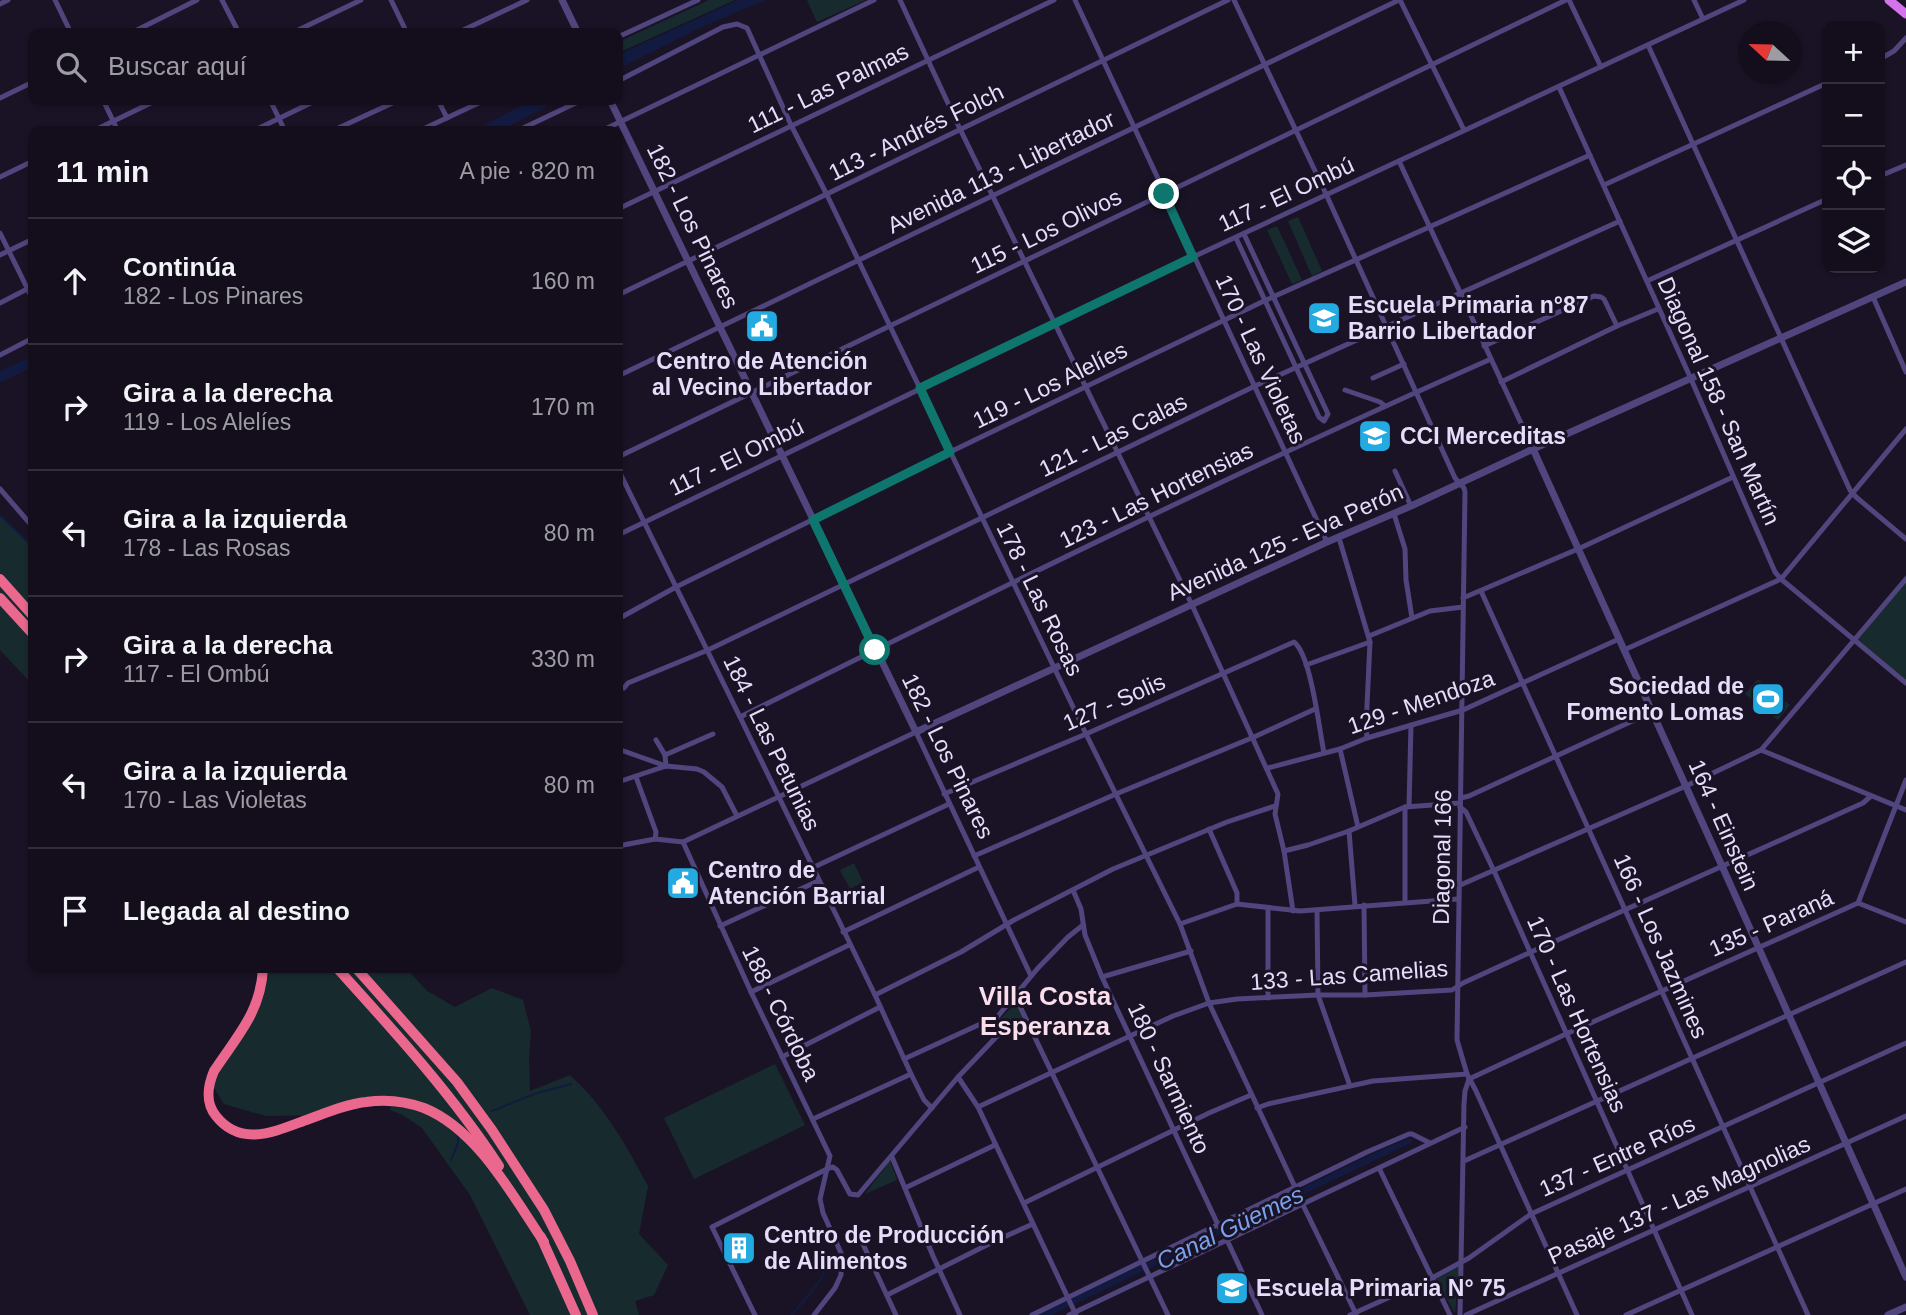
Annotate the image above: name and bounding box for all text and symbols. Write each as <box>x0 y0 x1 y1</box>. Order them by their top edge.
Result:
north arrow <box>1738 21 1801 84</box>
map controls <box>1822 21 1885 273</box>
button: + <box>1822 21 1885 84</box>
search box <box>28 28 623 105</box>
street label: 111 - Las Palmas <box>743 38 913 138</box>
icon: search <box>52 48 90 86</box>
text: Buscar aquí <box>108 51 247 81</box>
street label: 113 - Andrés Folch <box>824 78 1008 186</box>
button: − <box>1822 84 1885 147</box>
street label: Avenida 113 - Libertador <box>883 105 1119 238</box>
street label: 182 - Los Pinares <box>642 139 744 313</box>
button: locate <box>1822 147 1885 210</box>
street label: 117 - El Ombú <box>1214 151 1358 237</box>
text: 11 min <box>56 155 149 188</box>
text: A pie · 820 m <box>459 158 595 184</box>
route end <box>1148 178 1179 209</box>
street label: 115 - Los Olivos <box>966 183 1126 279</box>
button: layers <box>1822 210 1885 273</box>
text: Continúa <box>123 252 236 282</box>
icon: ahead <box>56 262 94 300</box>
text: 160 m <box>531 268 595 294</box>
street label: 170 - Las Violetas <box>1210 270 1312 448</box>
street label: Diagonal 158 - San Martín <box>1653 273 1785 529</box>
text: 182 - Los Pinares <box>123 283 303 309</box>
place label: Escuela Primaria n°87 Barrio Libertador <box>1348 292 1589 344</box>
school or university icon: Escuela Primaria n°87 Barrio Libertador <box>1305 299 1343 337</box>
public building icon: Centro de Atención al Vecino Libertador <box>743 307 781 345</box>
street label: 119 - Los Alelíes <box>969 336 1131 434</box>
place label: Centro de Atención al Vecino Libertador <box>652 348 872 400</box>
text: Gira a la derecha <box>123 378 333 408</box>
icon: right <box>56 388 94 426</box>
street label: 121 - Las Calas <box>1035 388 1191 482</box>
text: 170 m <box>531 394 595 420</box>
text: 119 - Los Alelíes <box>123 409 291 435</box>
street label: 117 - El Ombú <box>664 413 808 501</box>
school or university icon: CCI Merceditas <box>1356 417 1394 455</box>
place label: CCI Merceditas <box>1400 423 1566 449</box>
street label: 123 - Las Hortensias <box>1055 437 1257 553</box>
street label: Avenida 125 - Eva Perón <box>1163 478 1407 606</box>
text: Gira a la izquierda <box>123 504 347 534</box>
icon: left <box>56 514 94 552</box>
street label: 178 - Las Rosas <box>992 518 1088 680</box>
text: 80 m <box>544 520 595 546</box>
text: 178 - Las Rosas <box>123 535 290 561</box>
text: Gira a la derecha <box>123 630 333 660</box>
route start <box>859 634 890 665</box>
icon: right <box>56 640 94 678</box>
text: 330 m <box>531 646 595 672</box>
street label: 184 - Las Petunias <box>718 651 826 835</box>
text: 117 - El Ombú <box>123 661 270 687</box>
street label: 129 - Mendoza <box>1344 665 1498 739</box>
street label: 127 - Solis <box>1059 668 1169 736</box>
street label: 182 - Los Pinares <box>897 669 999 843</box>
place label: Sociedad de Fomento Lomas <box>1566 673 1744 725</box>
sports icon: Sociedad de Fomento Lomas <box>1749 680 1787 718</box>
street label: 164 - Einstein <box>1684 755 1764 895</box>
text: Gira a la izquierda <box>123 756 347 786</box>
icon: left <box>56 766 94 804</box>
text: 80 m <box>544 772 595 798</box>
text: 170 - Las Violetas <box>123 787 307 813</box>
street label: Diagonal 166 <box>1428 789 1456 925</box>
street label: 166 - Los Jazmines <box>1609 850 1713 1042</box>
place label: Centro de Atención Barrial <box>708 857 886 909</box>
public building icon: Centro de Atención Barrial <box>664 864 702 902</box>
street label: 135 - Paraná <box>1705 884 1837 962</box>
icon: arrive <box>56 892 94 930</box>
text: Llegada al destino <box>123 896 350 926</box>
street label: 170 - Las Hortensias <box>1522 912 1632 1116</box>
street label: 188 - Córdoba <box>737 941 825 1085</box>
street label: 133 - Las Camelias <box>1249 955 1449 995</box>
district label: Villa Costa Esperanza <box>979 981 1112 1041</box>
street label: 180 - Sarmiento <box>1123 998 1215 1158</box>
street label: 137 - Entre Ríos <box>1535 1110 1699 1202</box>
street label: Pasaje 137 - Las Magnolias <box>1544 1130 1814 1270</box>
water label: Canal Güemes <box>1152 1180 1308 1275</box>
place label: Centro de Producción de Alimentos <box>764 1222 1004 1274</box>
building icon: Centro de Producción de Alimentos <box>720 1229 758 1267</box>
school or university icon: Escuela Primaria N° 75 <box>1213 1269 1251 1307</box>
place label: Escuela Primaria N° 75 <box>1256 1275 1506 1301</box>

